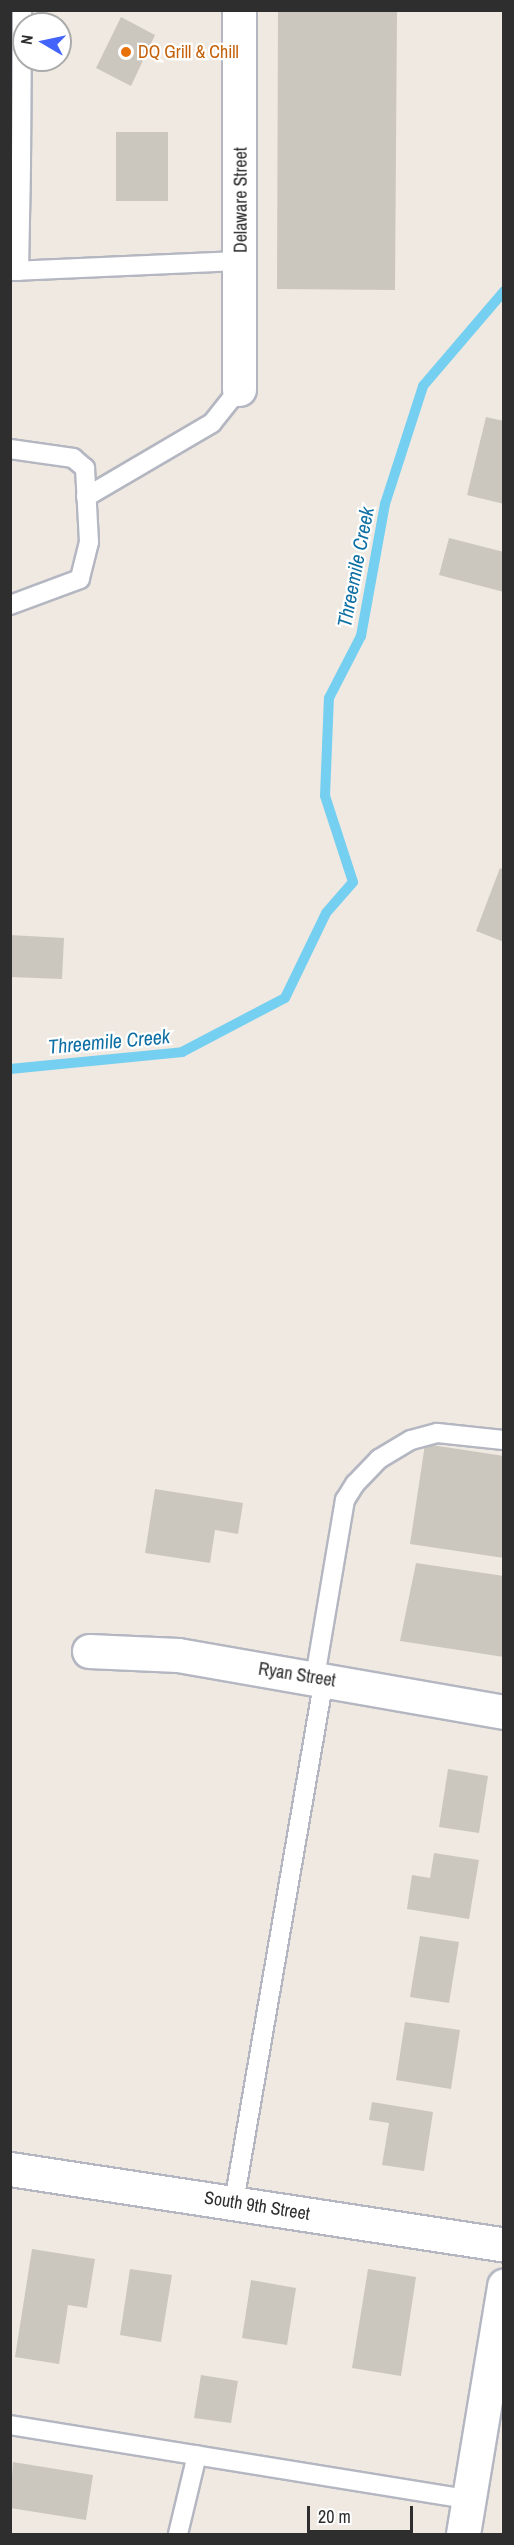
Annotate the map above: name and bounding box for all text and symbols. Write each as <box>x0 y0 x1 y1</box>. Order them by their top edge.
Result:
north arrow <box>12 12 72 72</box>
text: N <box>15 33 38 46</box>
place label: DQ Grill & Chill <box>138 41 239 63</box>
marker: DQ Grill & Chill <box>119 45 133 59</box>
street label: Delaware Street <box>230 147 252 253</box>
water label: Threemile Creek <box>332 505 378 629</box>
water label: Threemile Creek <box>47 1024 171 1058</box>
street label: Ryan Street <box>257 1658 337 1692</box>
street label: South 9th Street <box>203 2187 311 2225</box>
scale bar <box>310 2494 416 2532</box>
text: 20 m <box>318 2504 351 2529</box>

